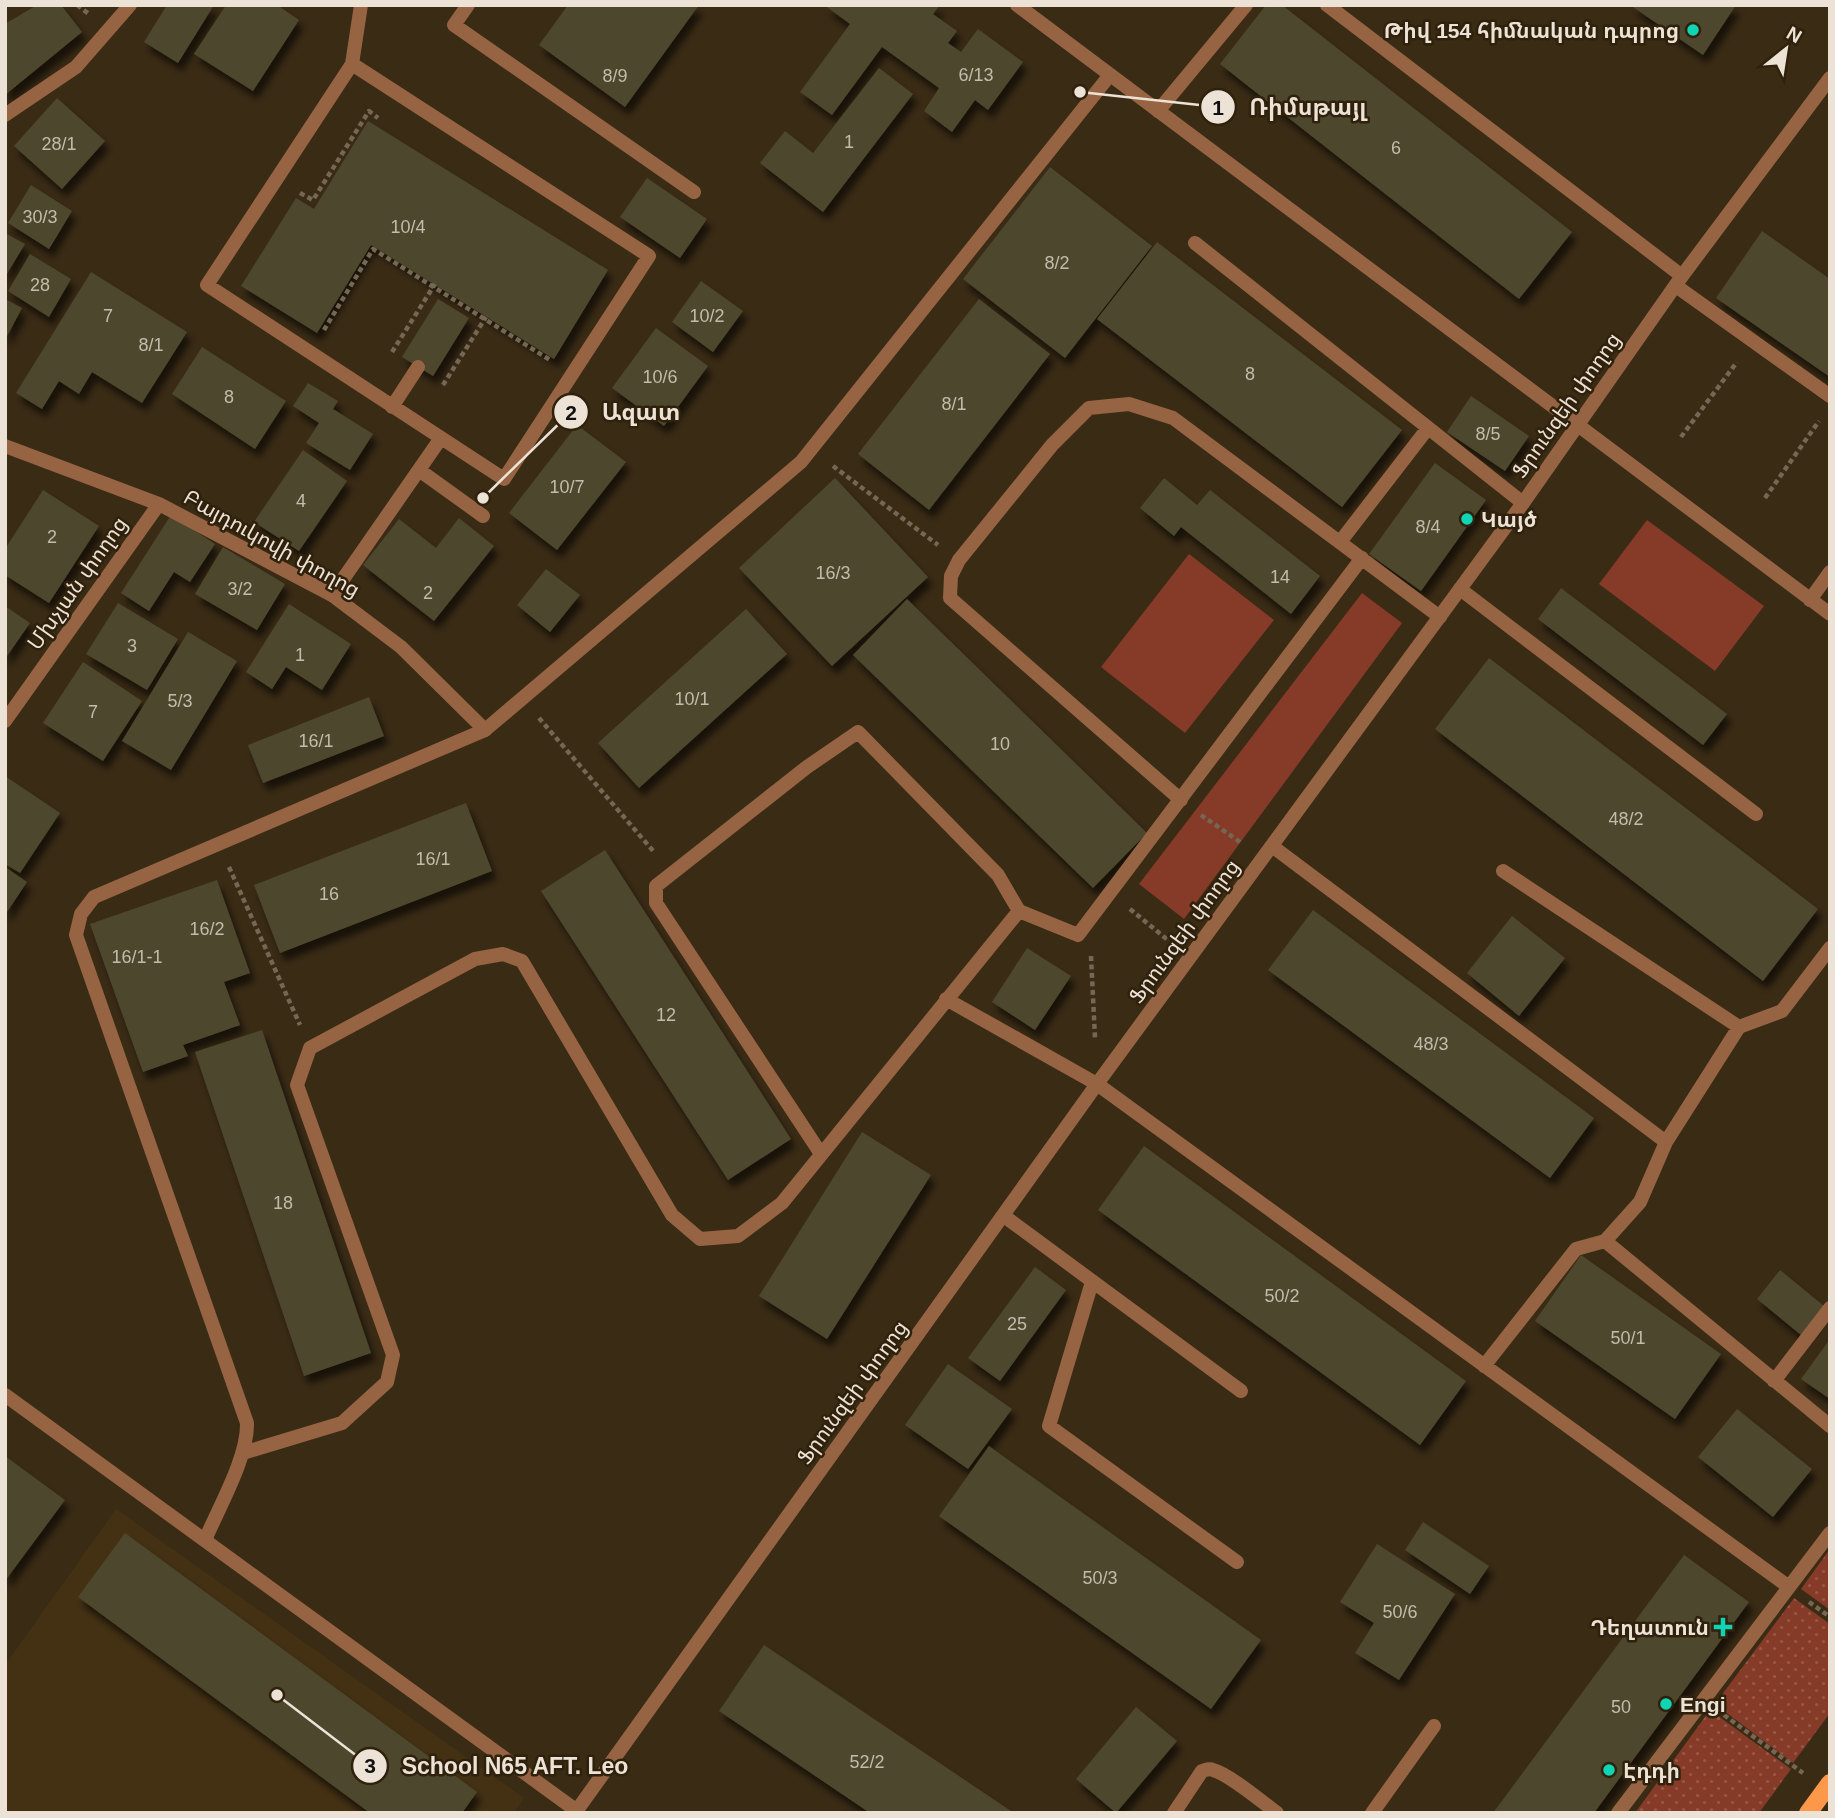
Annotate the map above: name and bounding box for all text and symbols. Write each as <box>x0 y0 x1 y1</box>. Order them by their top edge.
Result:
north arrow <box>1751 14 1821 84</box>
place label: Թիվ 154 հիմնական դպրոց <box>1384 19 1679 43</box>
marker: Թիվ 154 հիմնական դպրոց <box>1685 22 1701 38</box>
text: N <box>1783 22 1805 47</box>
house number: 6/13 <box>958 65 994 85</box>
house number: 8/9 <box>602 66 628 86</box>
callout: Ռիմսթայլ <box>1200 85 1381 129</box>
text: Ռիմսթայլ <box>1249 94 1368 121</box>
text: 1 <box>1212 96 1224 119</box>
house number: 1 <box>844 132 854 152</box>
house number: 28/1 <box>41 134 77 154</box>
house number: 6 <box>1391 138 1401 158</box>
house number: 30/3 <box>22 207 58 227</box>
house number: 10/4 <box>390 217 426 237</box>
house number: 8/2 <box>1044 253 1070 273</box>
house number: 28 <box>30 275 50 295</box>
house number: 7 <box>103 306 113 326</box>
house number: 10/2 <box>689 306 725 326</box>
street label: Ֆրունզեի փողոց <box>1507 328 1625 482</box>
house number: 8/1 <box>138 335 164 355</box>
house number: 8 <box>1245 364 1255 384</box>
house number: 10/6 <box>642 367 678 387</box>
house number: 8 <box>224 387 234 407</box>
callout: Ազատ <box>553 390 695 434</box>
house number: 8/1 <box>941 394 967 414</box>
text: Ազատ <box>602 399 680 426</box>
text: 2 <box>565 401 577 424</box>
house number: 8/5 <box>1475 424 1501 444</box>
house number: 10/7 <box>549 477 585 497</box>
street label: Բայդուկովի փողոց <box>179 485 364 602</box>
house number: 4 <box>296 491 306 511</box>
place label: Կայծ <box>1481 508 1537 532</box>
marker: Կայծ <box>1459 511 1475 527</box>
street label: Մխչյան փողոց <box>23 512 132 654</box>
house number: 8/4 <box>1415 517 1441 537</box>
house number: 2 <box>47 527 57 547</box>
house number: 16/3 <box>815 563 851 583</box>
house number: 14 <box>1270 567 1290 587</box>
house number: 3/2 <box>227 579 253 599</box>
house number: 2 <box>423 583 433 603</box>
house number: 3 <box>127 636 137 656</box>
house number: 1 <box>295 645 305 665</box>
house number: 10/1 <box>674 689 710 709</box>
house number: 5/3 <box>167 691 193 711</box>
house number: 7 <box>88 702 98 722</box>
house number: 16/1 <box>298 731 334 751</box>
house number: 10 <box>990 734 1010 754</box>
house number: 48/2 <box>1608 809 1644 829</box>
house number: 16/1 <box>415 849 451 869</box>
street label: Ֆրունզեի փողոց <box>1124 855 1245 1008</box>
house number: 16 <box>319 884 339 904</box>
house number: 16/2 <box>189 919 225 939</box>
house number: 16/1-1 <box>111 947 163 967</box>
house number: 12 <box>656 1005 676 1025</box>
house number: 48/3 <box>1413 1034 1449 1054</box>
house number: 18 <box>273 1193 293 1213</box>
house number: 50/2 <box>1264 1286 1300 1306</box>
house number: 25 <box>1007 1314 1027 1334</box>
street label: Ֆրունզեի փողոց <box>792 1316 913 1469</box>
house number: 50/1 <box>1610 1328 1646 1348</box>
house number: 50/3 <box>1082 1568 1118 1588</box>
house number: 50/6 <box>1382 1602 1418 1622</box>
place label: Դեղատուն <box>1590 1616 1709 1640</box>
marker: Դեղատուն <box>1715 1619 1731 1635</box>
place label: Engi <box>1680 1693 1726 1716</box>
marker: Engi <box>1658 1696 1674 1712</box>
house number: 50 <box>1611 1697 1631 1717</box>
callout: School N65 AFT. Leo <box>352 1744 643 1788</box>
house number: 52/2 <box>849 1752 885 1772</box>
text: School N65 AFT. Leo <box>402 1753 628 1779</box>
text: 3 <box>364 1754 376 1777</box>
place label: Էդդի <box>1623 1759 1680 1783</box>
marker: Էդդի <box>1601 1762 1617 1778</box>

